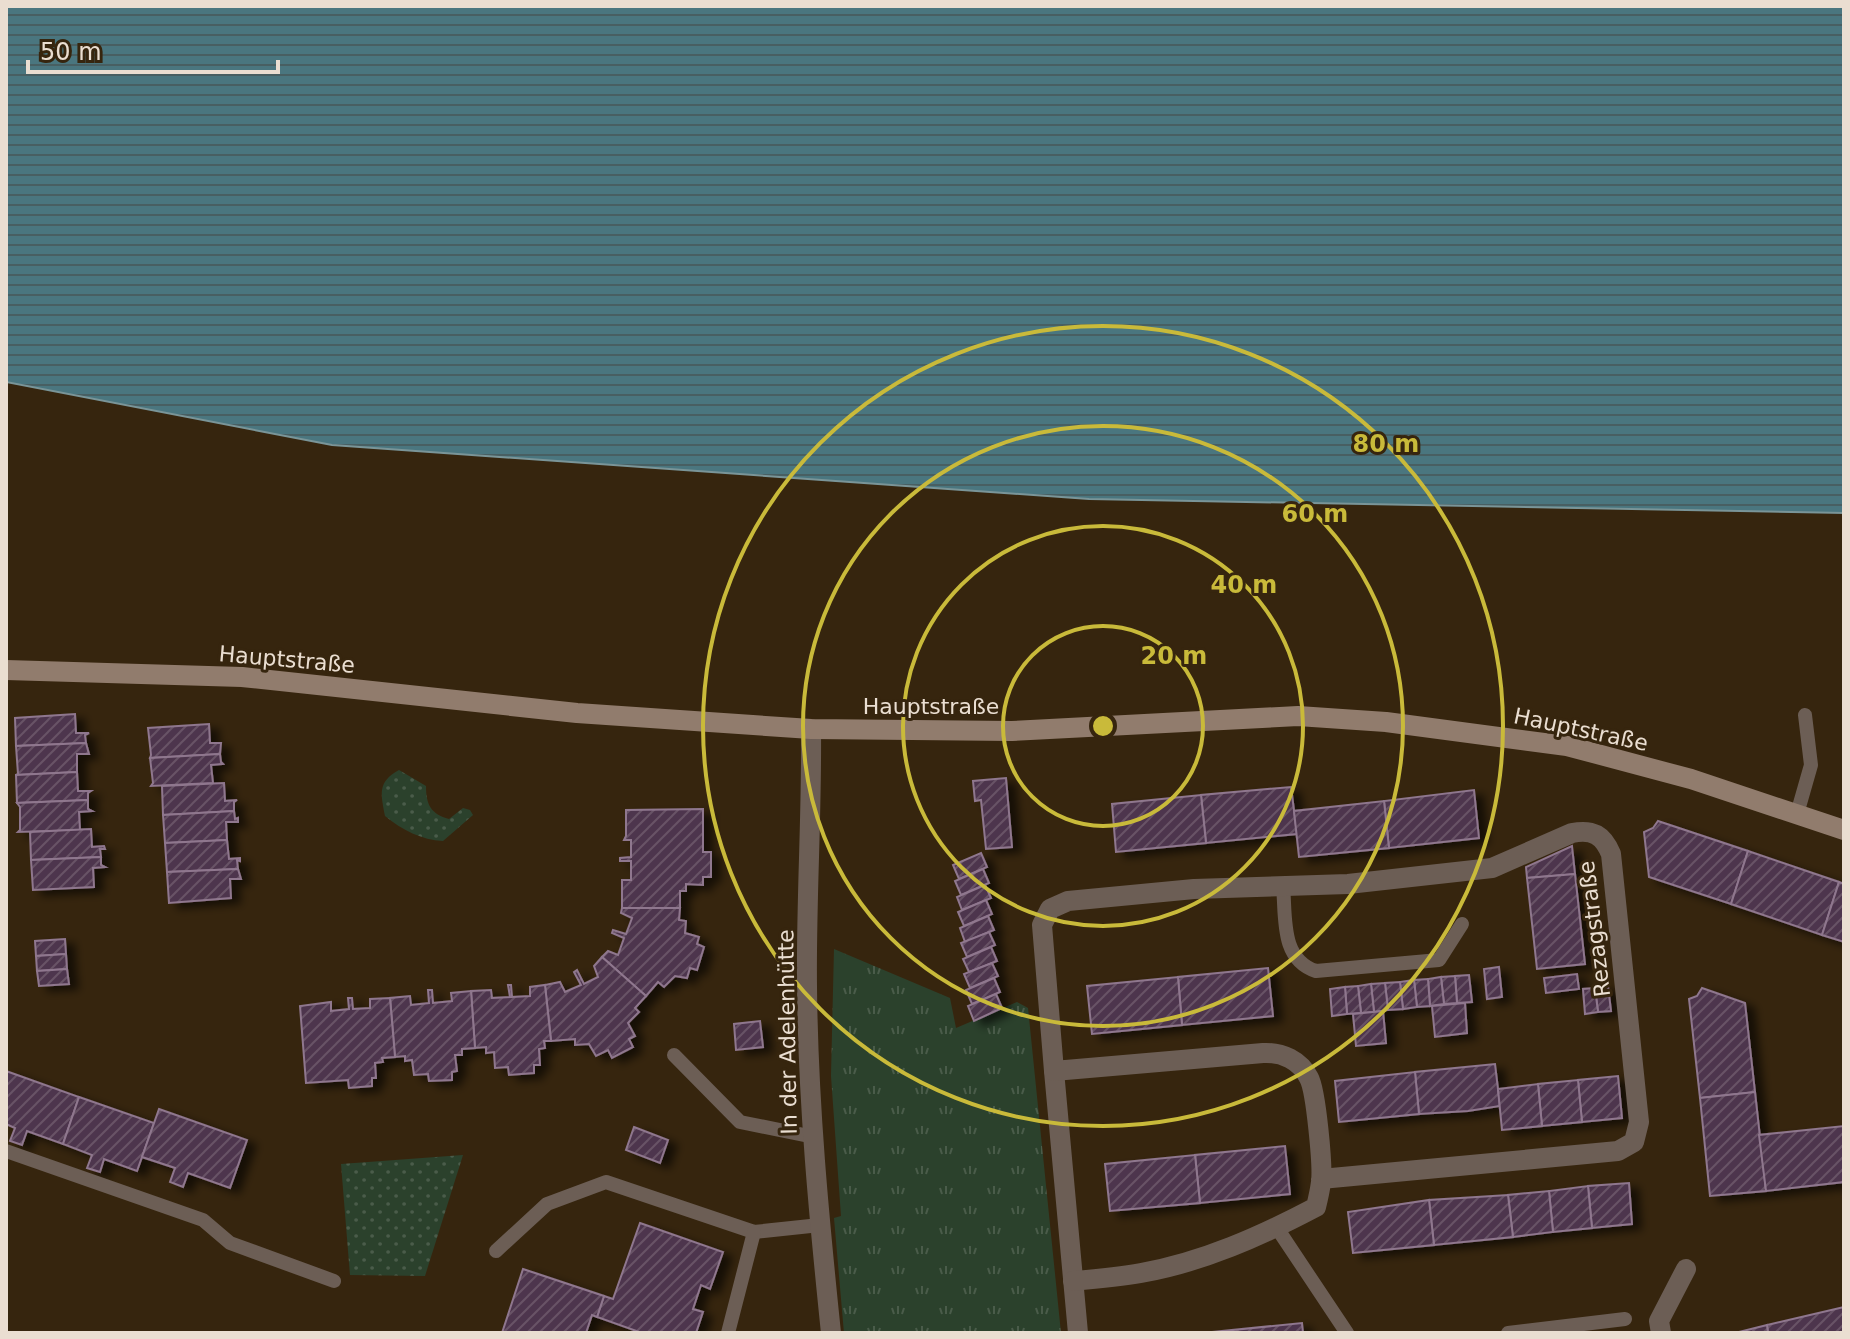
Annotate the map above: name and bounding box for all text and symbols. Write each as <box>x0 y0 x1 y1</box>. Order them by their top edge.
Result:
scale bar <box>28 24 278 74</box>
text: 50 m <box>40 38 102 66</box>
text: 80 m <box>1353 430 1419 458</box>
text: 60 m <box>1282 500 1348 528</box>
text: 40 m <box>1211 571 1277 599</box>
street label: Hauptstraße <box>218 641 356 678</box>
text: 20 m <box>1141 642 1207 670</box>
street label: Hauptstraße <box>863 694 999 719</box>
street label: Hauptstraße <box>1512 703 1650 756</box>
centre of rings <box>1089 712 1117 740</box>
street label: Rezagstraße <box>1574 860 1615 998</box>
street label: In der Adelenhütte <box>773 929 802 1135</box>

